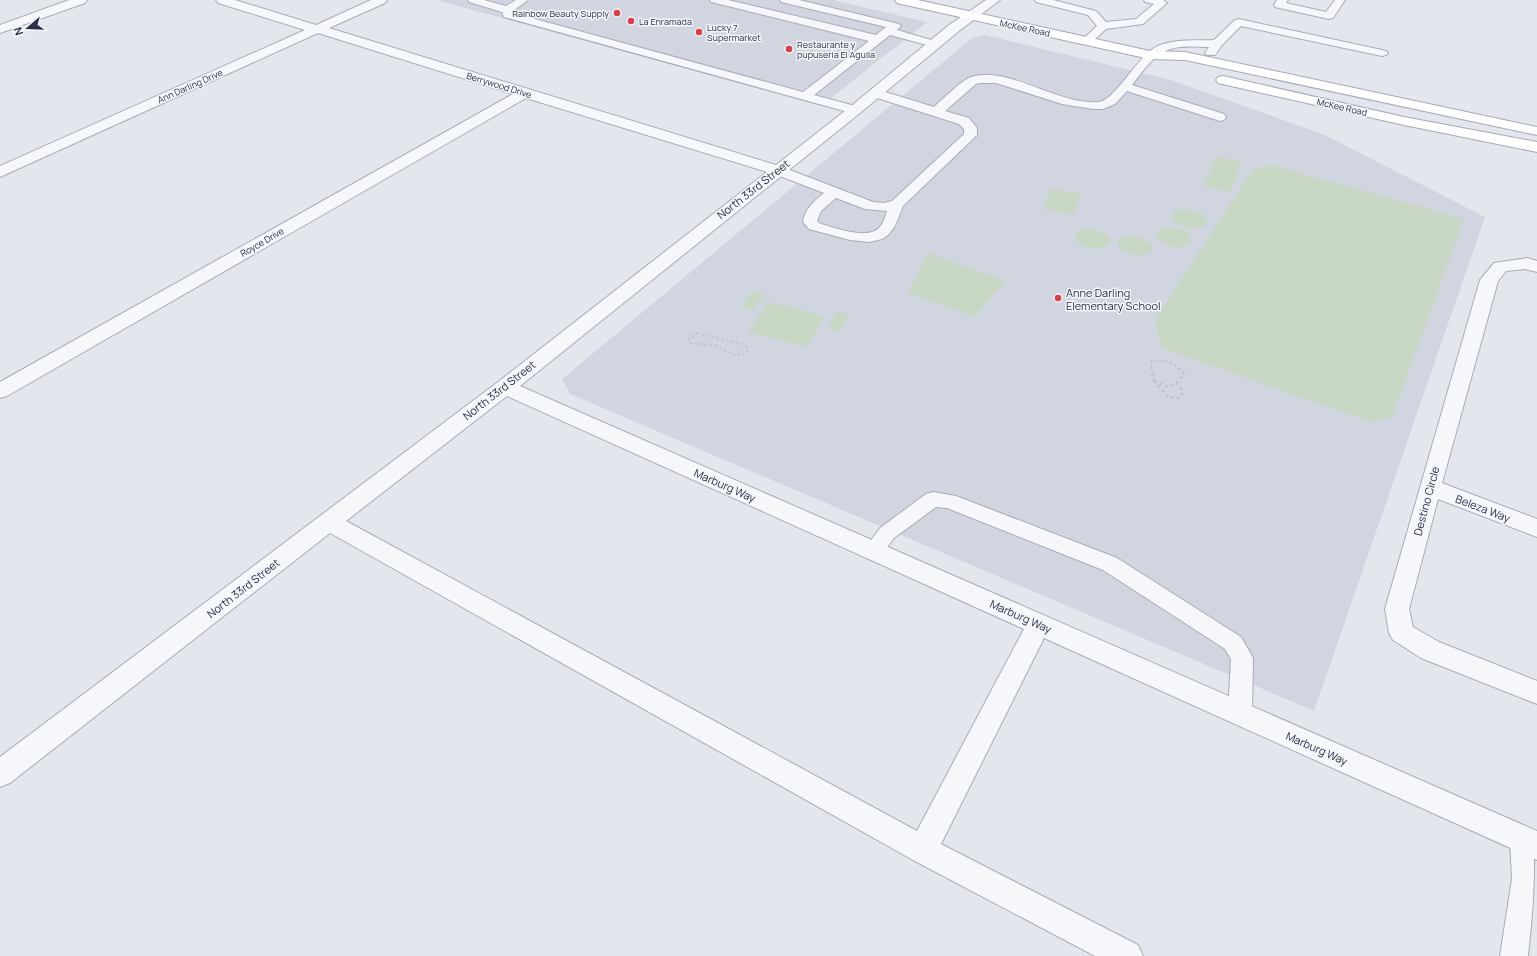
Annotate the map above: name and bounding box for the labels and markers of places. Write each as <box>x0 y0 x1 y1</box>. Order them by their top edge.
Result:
place label: Rainbow Beauty Supply <box>512 7 609 20</box>
marker: Rainbow Beauty Supply <box>612 8 622 18</box>
place label: La Enramada <box>639 15 692 28</box>
marker: La Enramada <box>626 16 636 26</box>
place label: Lucky 7 Supermarket <box>707 21 761 44</box>
marker: Lucky 7 Supermarket <box>694 27 704 37</box>
place label: Restaurante y pupuseria El Aguila <box>797 38 875 61</box>
marker: Restaurante y pupuseria El Aguila <box>784 44 794 54</box>
place label: Anne Darling Elementary School <box>1066 285 1161 313</box>
marker: Anne Darling Elementary School <box>1053 293 1063 303</box>

